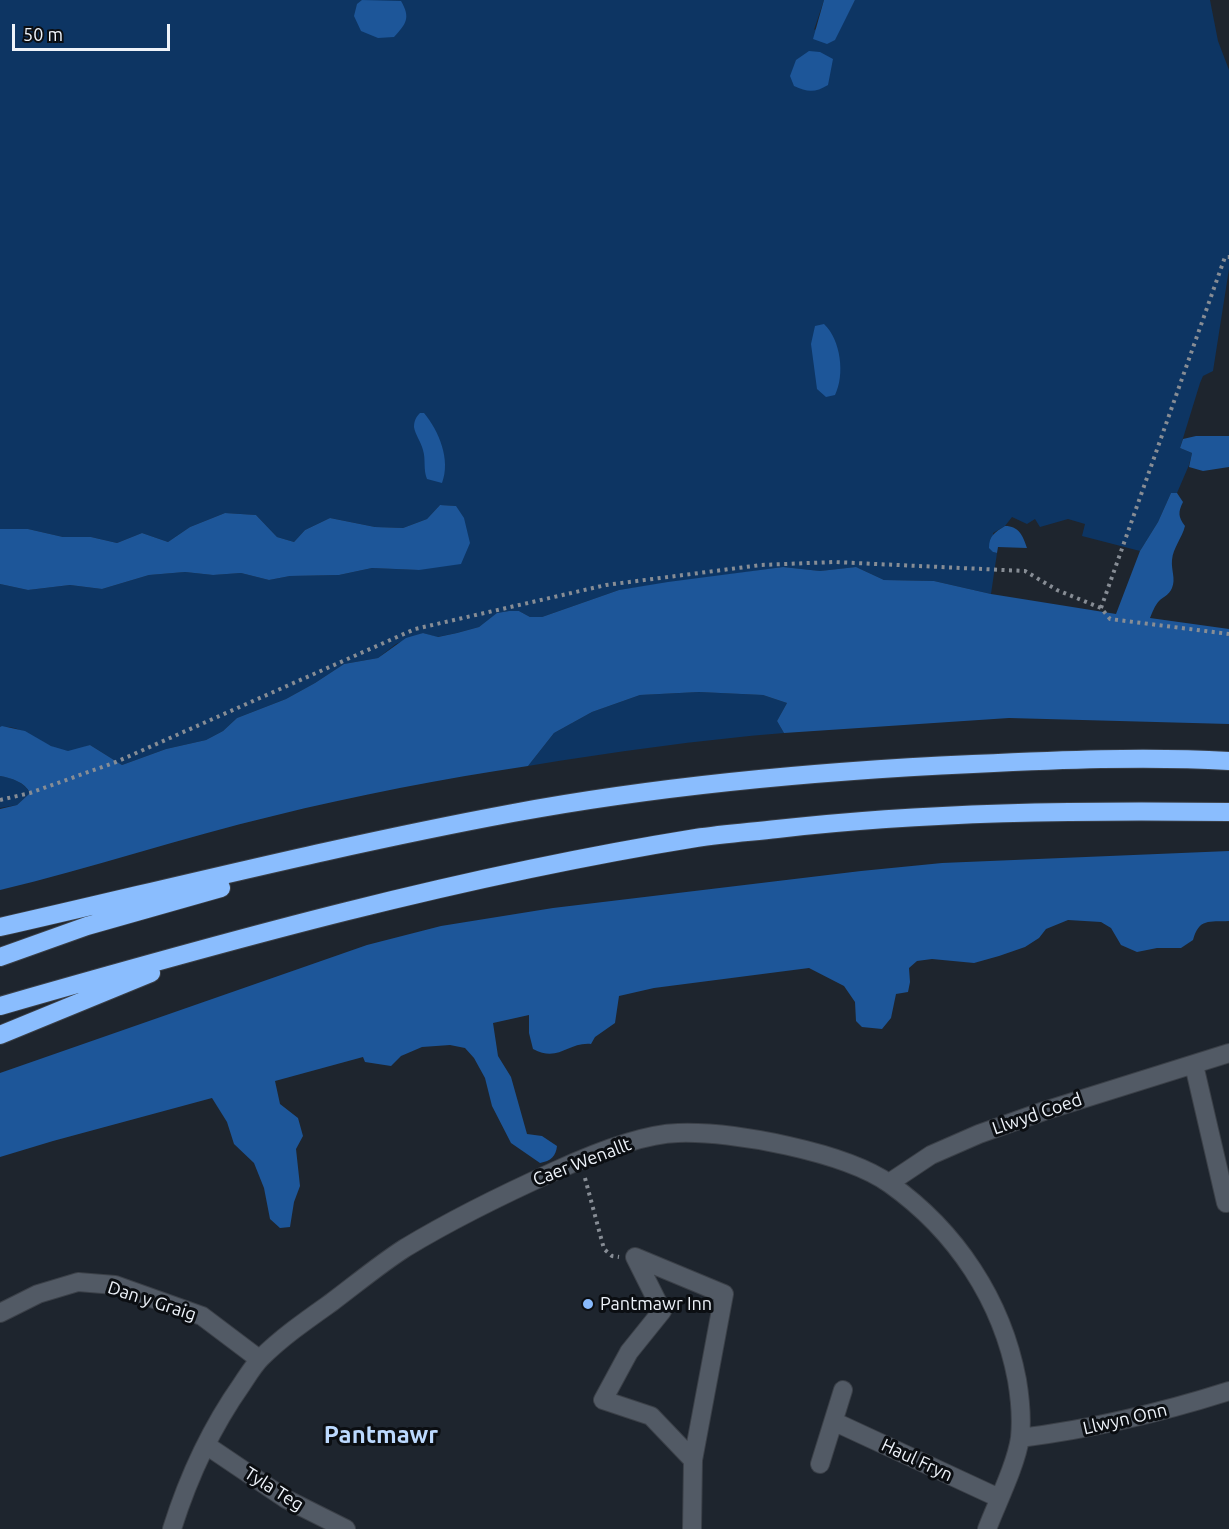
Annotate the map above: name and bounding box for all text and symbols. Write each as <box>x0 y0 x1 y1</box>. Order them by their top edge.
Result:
scale bar <box>15 12 172 50</box>
text: 50 m <box>23 24 63 44</box>
street label: Llwyd Coed <box>989 1089 1085 1139</box>
street label: Caer Wenallt <box>530 1133 634 1191</box>
street label: Dan y Graig <box>105 1277 199 1325</box>
place label: Pantmawr Inn <box>600 1293 712 1315</box>
marker: Pantmawr Inn <box>581 1297 595 1311</box>
street label: Llwyn Onn <box>1081 1399 1169 1439</box>
district label: Pantmawr <box>324 1421 438 1449</box>
street label: Haul Fryn <box>878 1434 956 1486</box>
street label: Tyla Teg <box>240 1462 308 1516</box>

